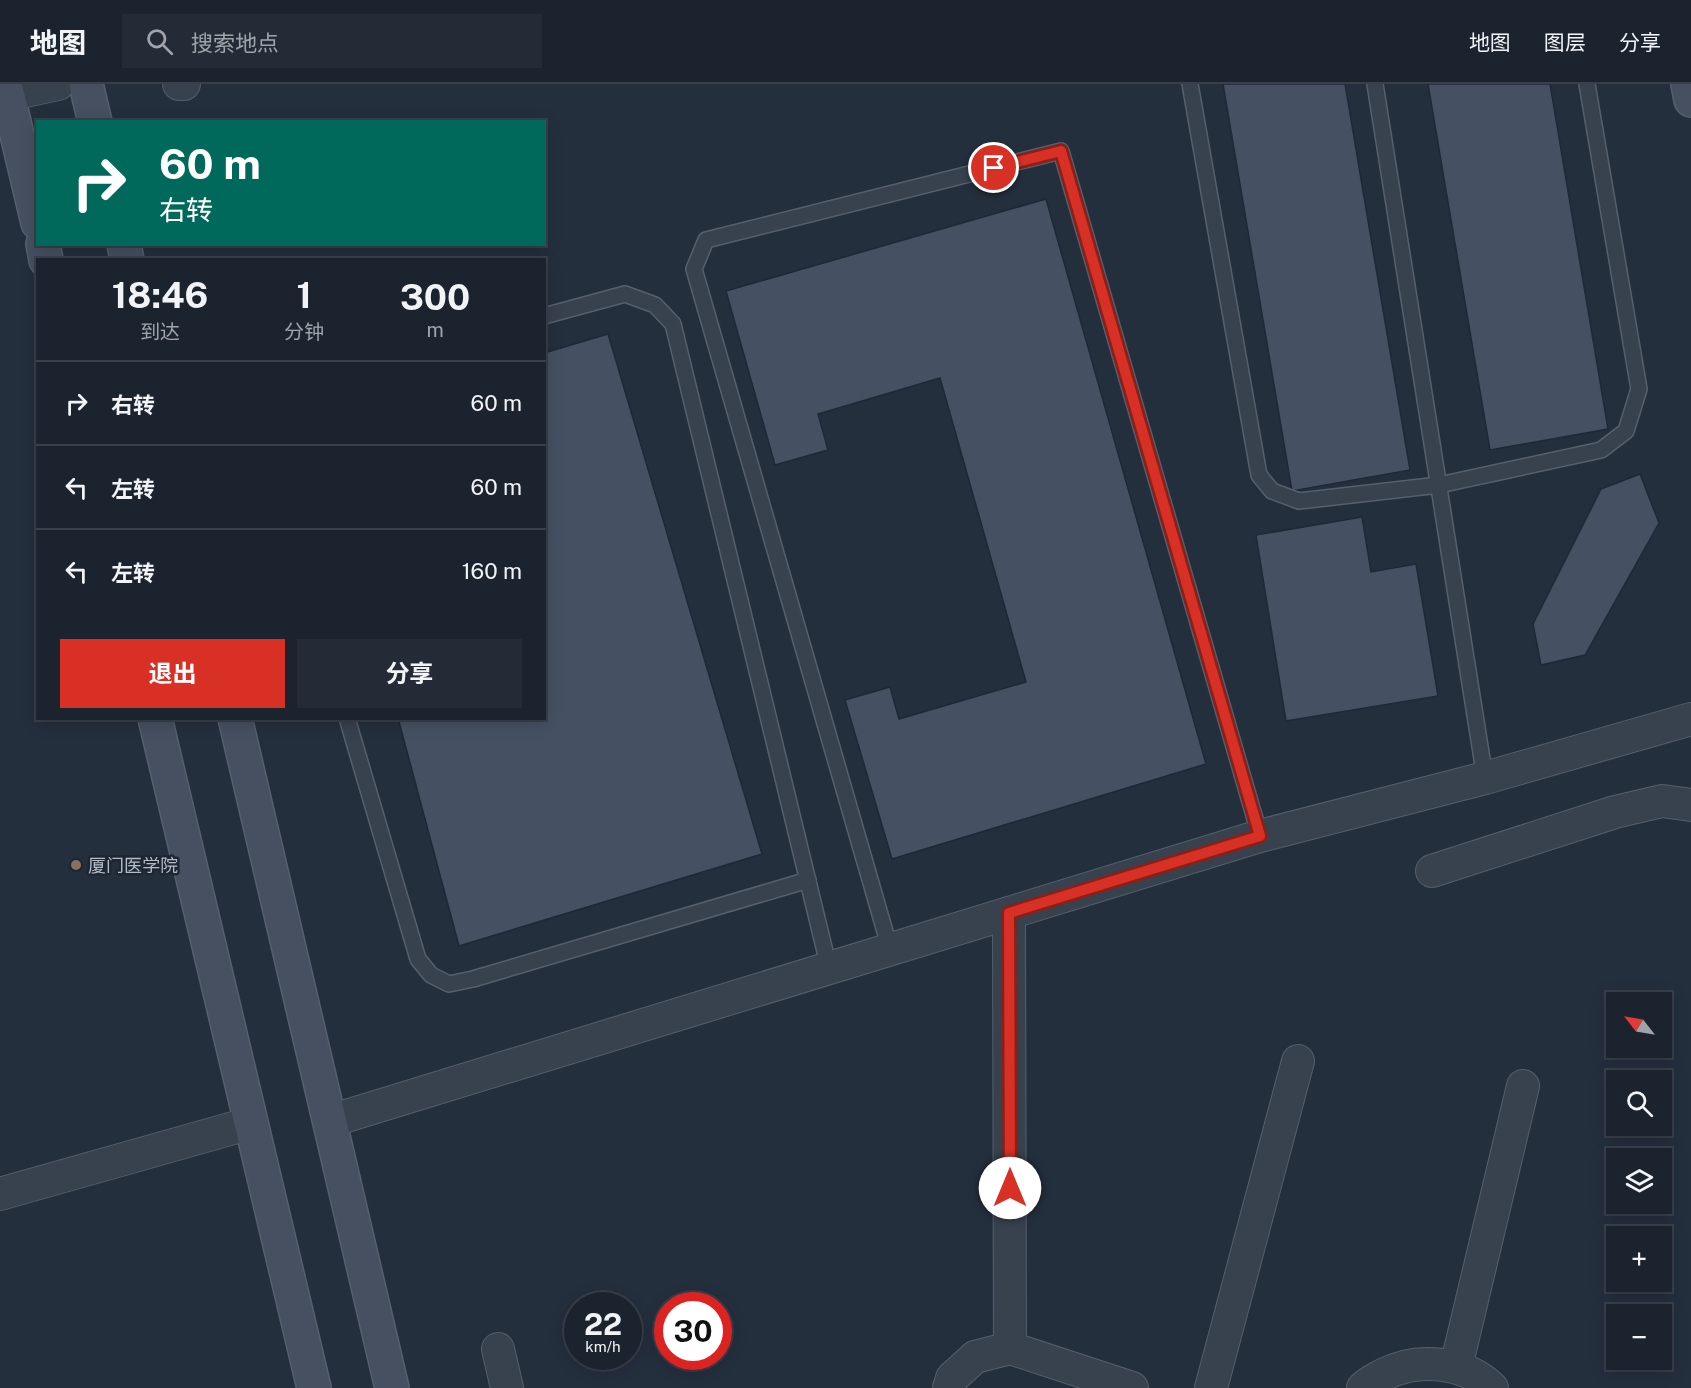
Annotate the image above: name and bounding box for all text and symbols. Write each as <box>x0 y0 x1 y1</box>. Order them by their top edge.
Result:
search box <box>122 14 542 68</box>
icon: search <box>143 25 176 58</box>
text: 地图 <box>30 26 86 59</box>
text: 搜索地点 <box>191 30 279 56</box>
text: 地图 <box>1469 30 1511 55</box>
text: 图层 <box>1544 30 1586 55</box>
text: 分享 <box>1619 30 1661 55</box>
text: 60 m <box>159 139 261 188</box>
pin <box>968 142 1019 193</box>
icon: right <box>60 144 138 222</box>
icon: arrive <box>977 151 1010 184</box>
text: 右转 <box>159 194 213 226</box>
text: 18:46 <box>112 274 208 316</box>
text: 1 <box>297 274 312 316</box>
text: 300 <box>400 276 470 318</box>
text: m <box>426 318 444 342</box>
text: 到达 <box>140 320 180 344</box>
text: 分钟 <box>284 320 324 344</box>
icon: right <box>60 387 93 420</box>
text: 60 m <box>471 390 522 416</box>
text: 右转 <box>111 392 155 418</box>
icon: left <box>60 471 93 504</box>
text: 60 m <box>471 474 522 500</box>
text: 左转 <box>111 476 155 502</box>
icon: left <box>60 555 93 588</box>
text: 160 m <box>462 558 522 584</box>
text: 左转 <box>111 560 155 586</box>
button: 退出 <box>60 639 285 708</box>
button: 分享 <box>297 639 522 708</box>
place label: 厦门医学院 <box>88 855 178 876</box>
marker: 厦门医学院 <box>69 858 83 872</box>
north arrow <box>1606 992 1672 1058</box>
map controls <box>1606 992 1672 1370</box>
button: search <box>1606 1070 1672 1136</box>
button: layers <box>1606 1148 1672 1214</box>
position arrow <box>978 1156 1042 1220</box>
button: + <box>1606 1226 1672 1292</box>
speed limit sign: 30 <box>654 1292 732 1370</box>
button: − <box>1606 1304 1672 1370</box>
text: 22 <box>584 1306 622 1342</box>
text: km/h <box>585 1338 621 1355</box>

